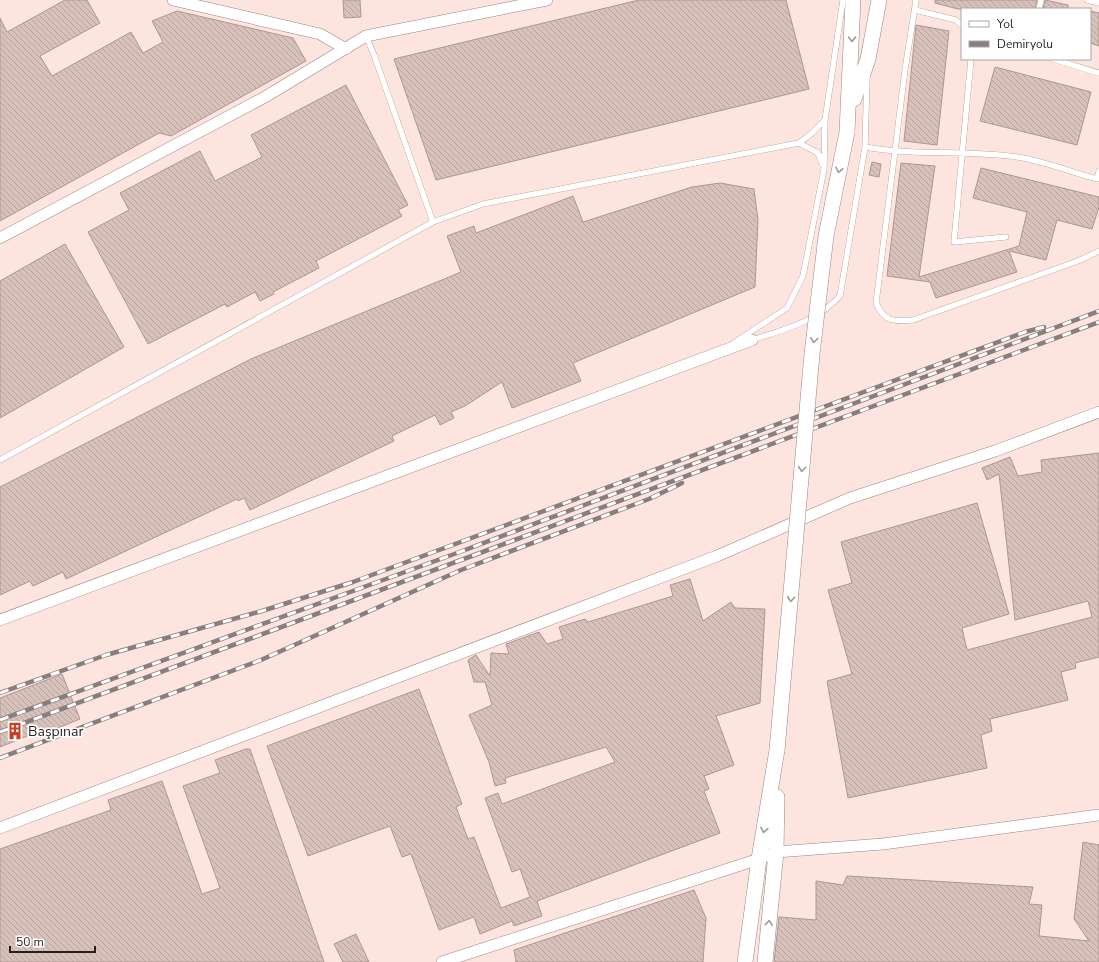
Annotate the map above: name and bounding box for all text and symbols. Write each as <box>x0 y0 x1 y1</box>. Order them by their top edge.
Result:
legend <box>961 8 1091 60</box>
text: Yol <box>996 16 1014 32</box>
one-way arrow <box>848 36 856 42</box>
text: Demiryolu <box>997 36 1053 52</box>
one-way arrow <box>836 167 844 173</box>
one-way arrow <box>810 337 819 343</box>
one-way arrow <box>798 466 807 472</box>
one-way arrow <box>786 596 795 602</box>
building icon: Başpınar <box>5 721 25 741</box>
place label: Başpınar <box>28 722 83 741</box>
one-way arrow <box>760 827 768 833</box>
one-way arrow <box>764 920 773 926</box>
scale bar <box>10 928 95 954</box>
text: 50 m <box>16 934 44 950</box>

